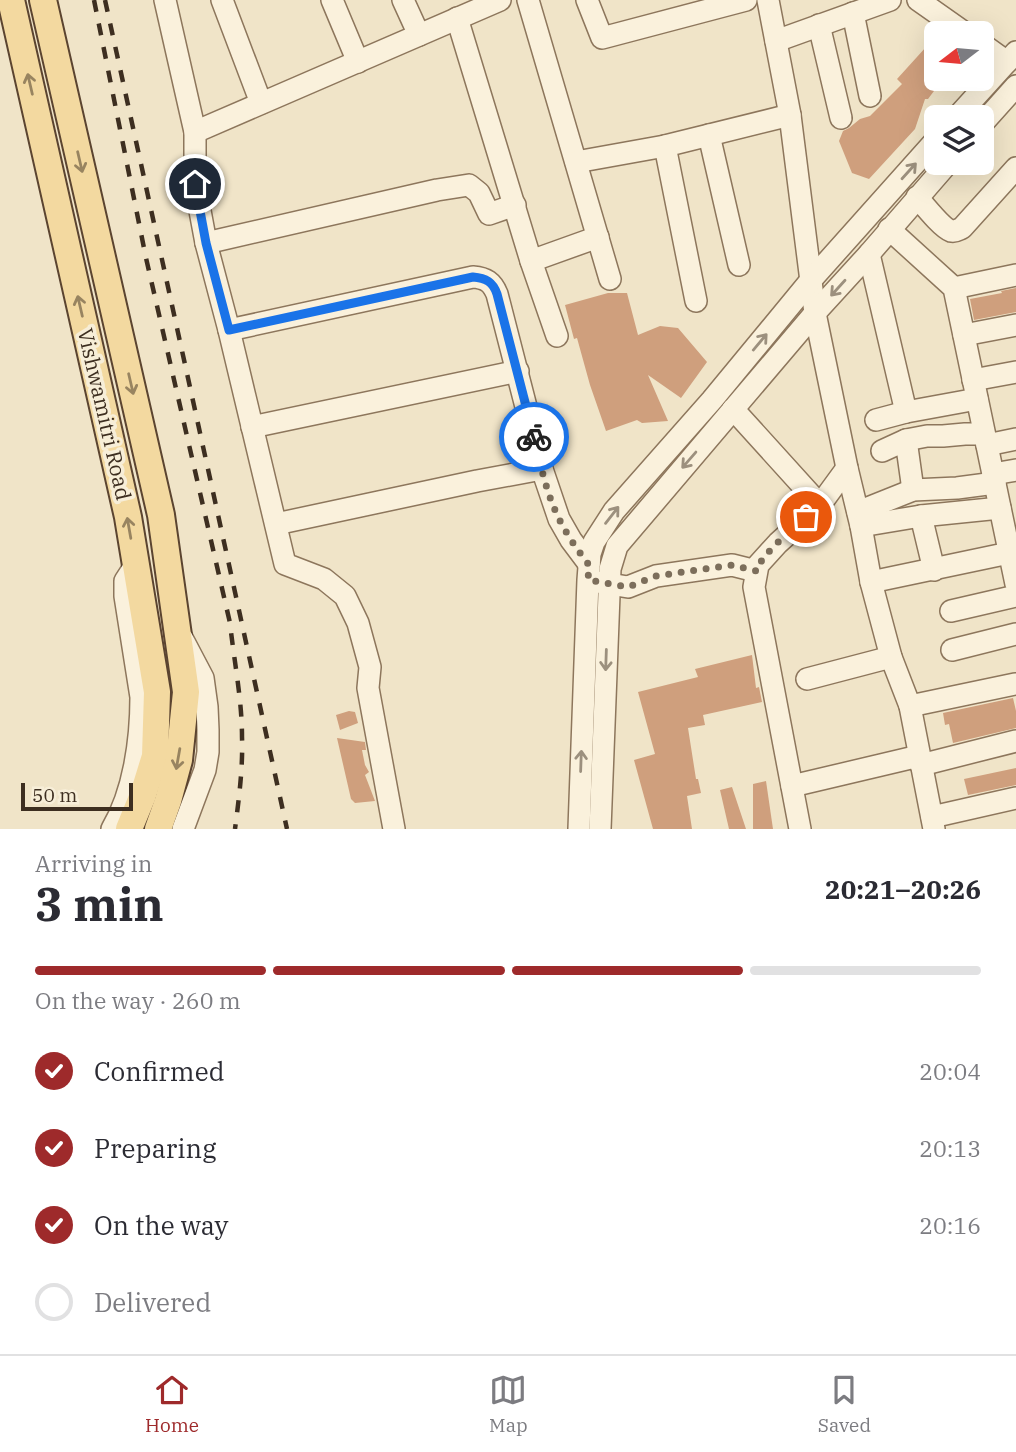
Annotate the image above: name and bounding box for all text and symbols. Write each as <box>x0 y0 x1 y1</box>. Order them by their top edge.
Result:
north arrow <box>924 21 994 91</box>
map controls <box>924 21 994 175</box>
one-way arrow <box>23 73 36 96</box>
button: layers <box>924 105 994 175</box>
one-way arrow <box>74 150 87 173</box>
pin <box>165 154 225 214</box>
one-way arrow <box>901 162 917 180</box>
icon: home <box>176 165 214 203</box>
one-way arrow <box>830 279 846 297</box>
one-way arrow <box>73 295 86 318</box>
street label: Vishwamitri Road <box>72 325 138 503</box>
one-way arrow <box>752 334 768 352</box>
one-way arrow <box>125 372 138 395</box>
courier <box>499 402 569 472</box>
icon: bike <box>515 418 553 456</box>
one-way arrow <box>681 450 697 468</box>
pin <box>776 487 836 547</box>
icon: bag <box>787 498 825 536</box>
one-way arrow <box>604 506 619 525</box>
one-way arrow <box>122 517 136 540</box>
one-way arrow <box>600 648 613 671</box>
one-way arrow <box>171 748 184 770</box>
one-way arrow <box>575 750 588 773</box>
scale bar <box>21 780 133 812</box>
text: 50 m <box>32 783 77 807</box>
text: Arriving in <box>35 848 152 878</box>
text: 20:21–20:26 <box>825 872 981 906</box>
text: 3 min <box>35 874 164 934</box>
text: On the way · 260 m <box>35 985 241 1015</box>
icon: check <box>35 1052 73 1090</box>
text: Confirmed <box>94 1054 225 1088</box>
text: 20:04 <box>919 1056 981 1086</box>
icon: check <box>35 1129 73 1167</box>
text: Preparing <box>94 1131 216 1165</box>
text: 20:13 <box>919 1133 981 1163</box>
icon: check <box>35 1206 73 1244</box>
text: On the way <box>94 1208 228 1242</box>
text: 20:16 <box>919 1210 981 1240</box>
text: Delivered <box>94 1285 211 1319</box>
tab: Home <box>145 1371 199 1437</box>
tab: Map <box>489 1371 528 1437</box>
tab: Saved <box>818 1371 871 1437</box>

